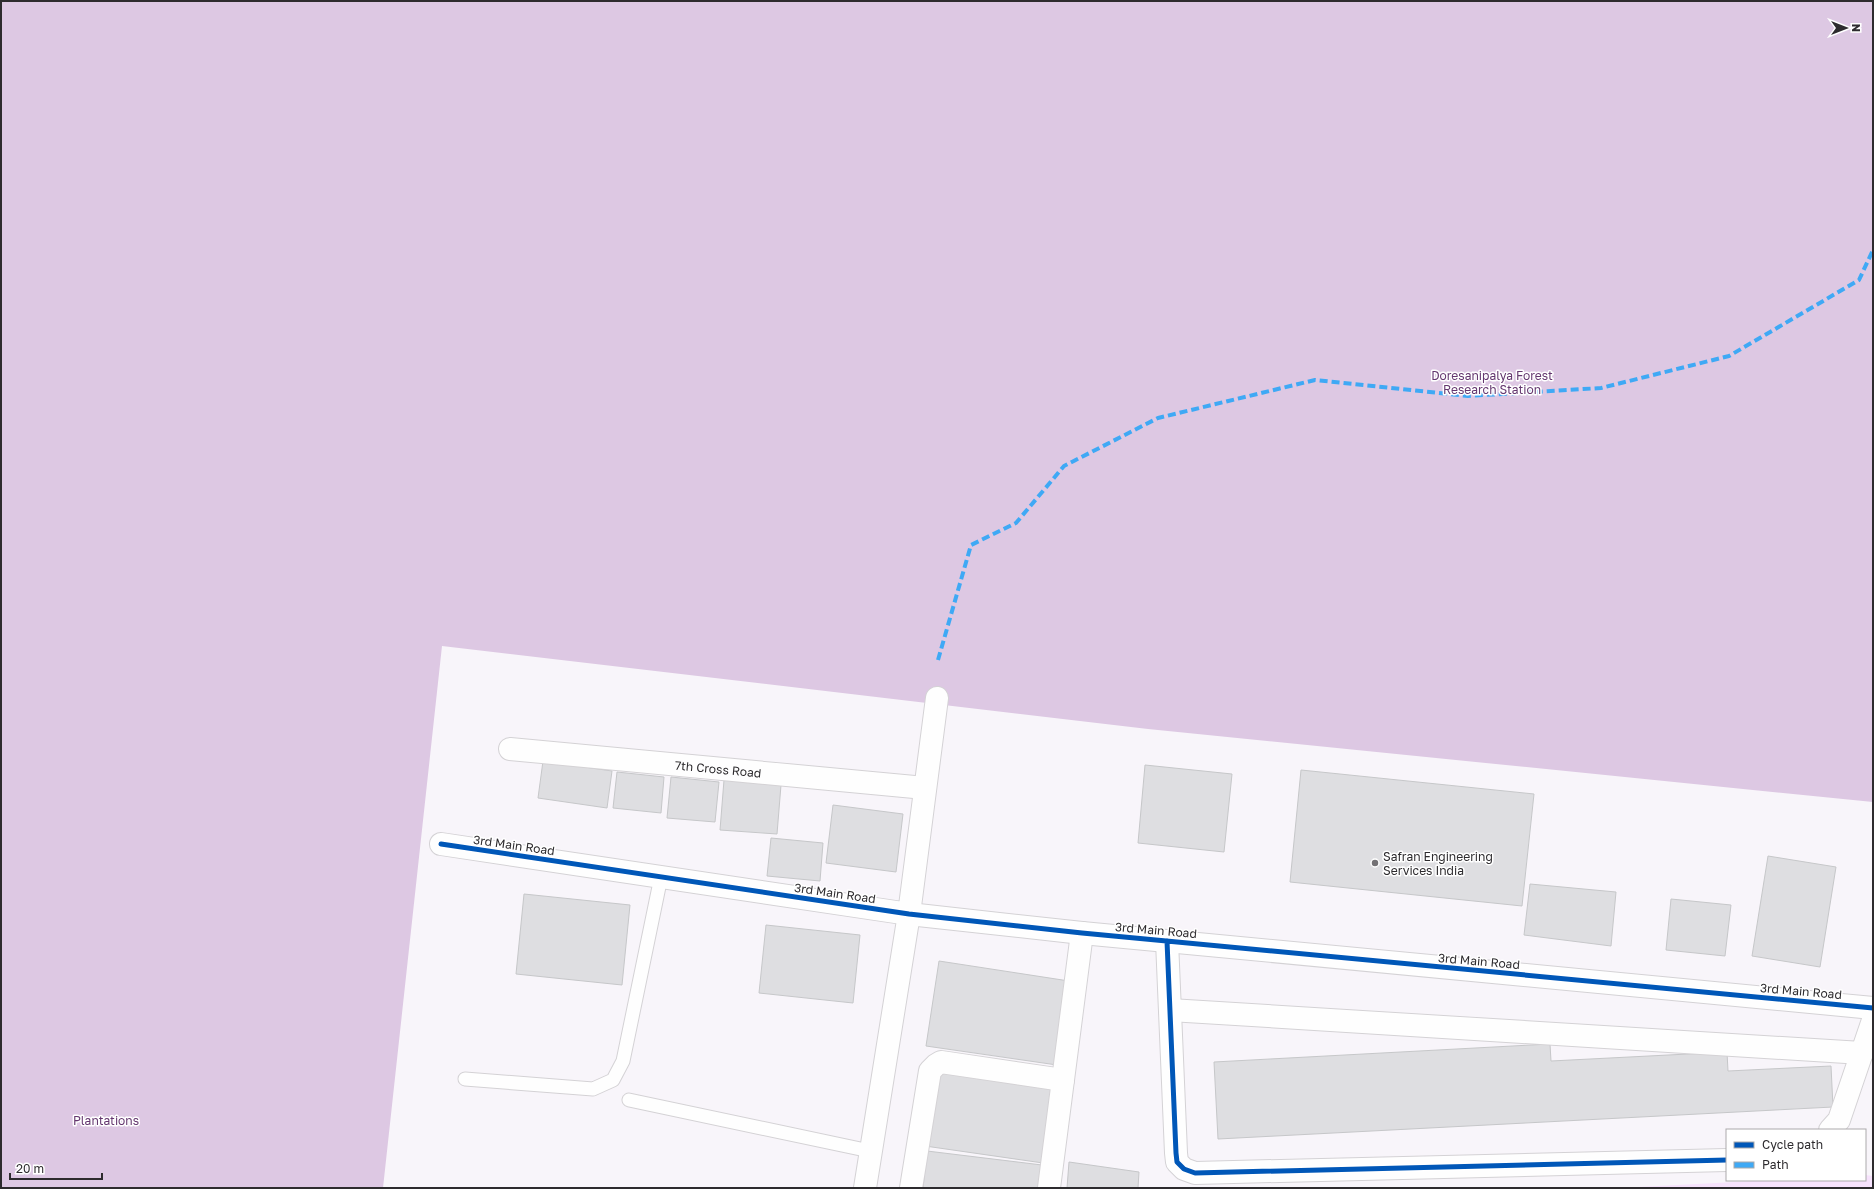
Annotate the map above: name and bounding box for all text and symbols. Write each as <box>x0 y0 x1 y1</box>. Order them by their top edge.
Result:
north arrow <box>1826 8 1866 48</box>
text: N <box>1850 24 1863 32</box>
park label: Doresanipalya Forest Research Station <box>1431 368 1553 397</box>
street label: 7th Cross Road <box>674 757 762 780</box>
street label: 3rd Main Road <box>472 832 556 858</box>
place label: Safran Engineering Services India <box>1383 849 1493 878</box>
marker: Safran Engineering Services India <box>1370 858 1380 868</box>
street label: 3rd Main Road <box>793 880 877 906</box>
street label: 3rd Main Road <box>1114 919 1198 941</box>
street label: 3rd Main Road <box>1437 950 1521 972</box>
street label: 3rd Main Road <box>1759 980 1843 1002</box>
park label: Plantations <box>73 1113 139 1128</box>
legend <box>1726 1129 1866 1181</box>
text: Cycle path <box>1762 1137 1823 1152</box>
scale bar <box>10 1155 102 1181</box>
text: Path <box>1762 1157 1789 1172</box>
text: 20 m <box>16 1161 44 1176</box>

